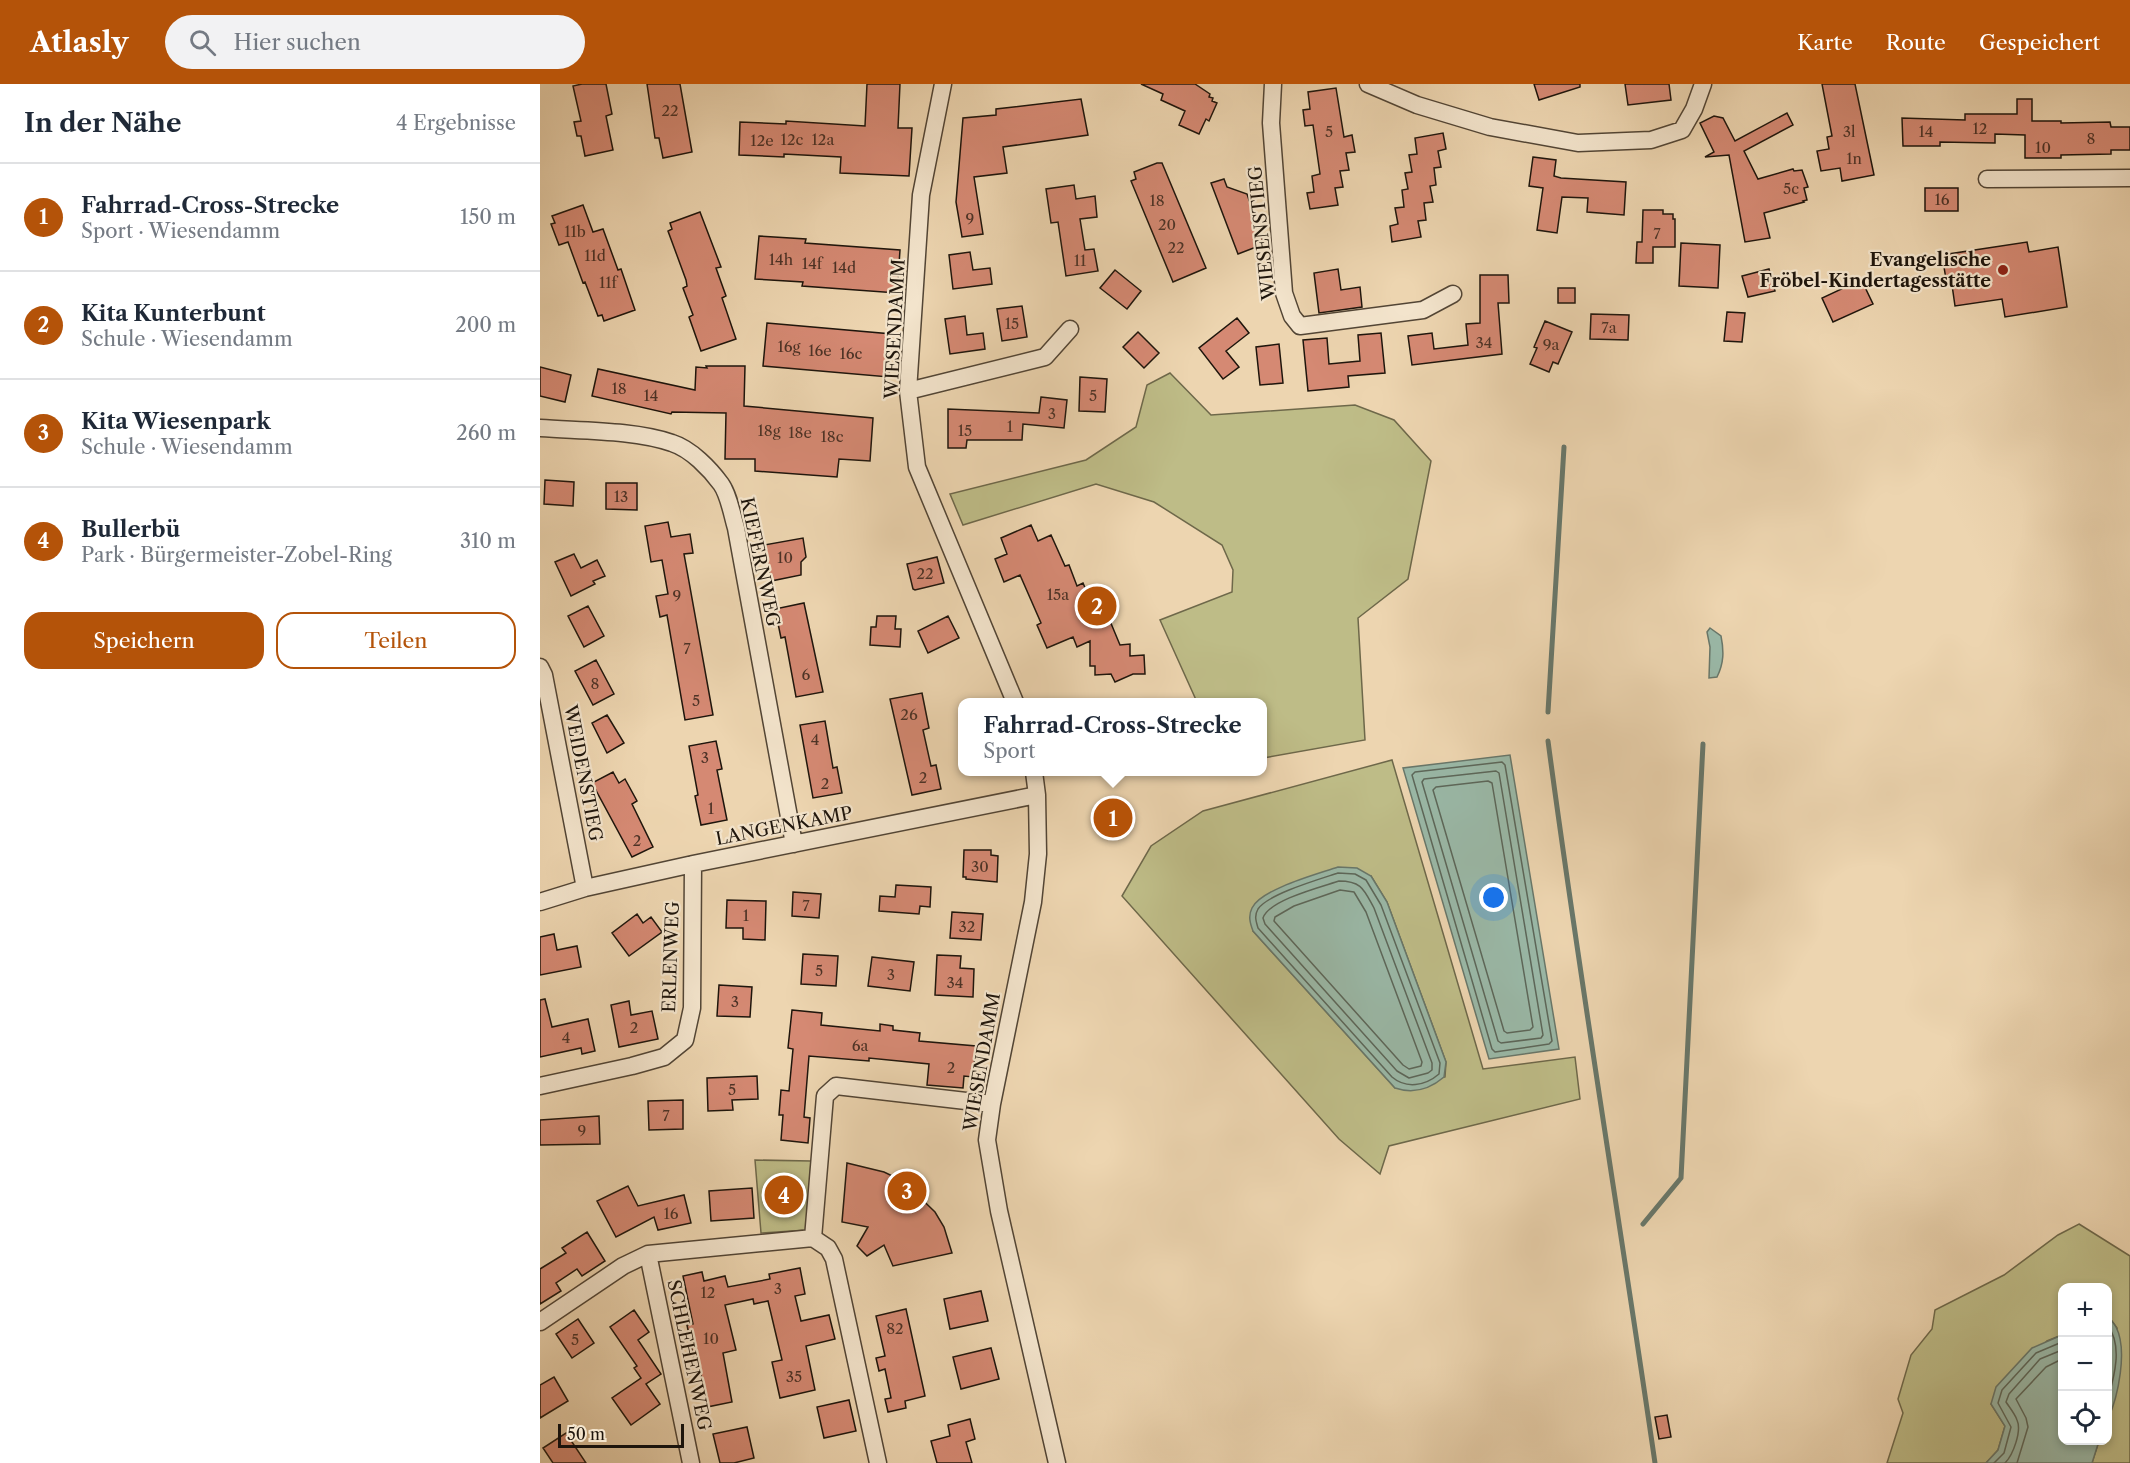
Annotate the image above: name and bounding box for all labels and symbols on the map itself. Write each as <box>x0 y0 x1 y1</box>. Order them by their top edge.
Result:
house number: 22 <box>661 101 679 120</box>
house number: 12 <box>1973 119 1987 138</box>
house number: 5 <box>1325 122 1333 141</box>
house number: 3l <box>1843 122 1856 141</box>
house number: 14 <box>1919 122 1933 141</box>
house number: 8 <box>2087 129 2096 148</box>
house number: 12c <box>781 130 804 149</box>
house number: 12a <box>812 130 835 149</box>
house number: 12e <box>750 131 774 150</box>
house number: 10 <box>2035 138 2051 157</box>
house number: 1n <box>1846 149 1862 168</box>
street label: WIESENSTIEG <box>1244 164 1280 302</box>
house number: 5c <box>1783 179 1799 198</box>
house number: 16 <box>1934 190 1950 209</box>
house number: 18 <box>1149 191 1165 210</box>
house number: 9 <box>966 209 974 228</box>
house number: 20 <box>1158 215 1176 234</box>
house number: 11b <box>564 222 586 241</box>
house number: 7 <box>1653 224 1661 243</box>
house number: 22 <box>1167 238 1185 257</box>
house number: 11d <box>584 246 606 265</box>
place label: Evangelische Fröbel-Kindertagesstätte <box>1759 249 1991 292</box>
house number: 14h <box>769 250 794 269</box>
house number: 11 <box>1074 251 1087 270</box>
house number: 14f <box>802 254 824 273</box>
house number: 14d <box>832 258 856 277</box>
street label: WIESENDAMM <box>880 258 910 401</box>
marker: Evangelische Fröbel-Kindertagesstätte <box>1996 263 2010 277</box>
house number: 11f <box>599 273 619 292</box>
house number: 15 <box>1005 314 1019 333</box>
house number: 7a <box>1601 318 1617 337</box>
house number: 34 <box>1476 333 1492 352</box>
house number: 9a <box>1543 335 1559 354</box>
house number: 16g <box>777 337 801 356</box>
house number: 16e <box>808 341 832 360</box>
house number: 16c <box>840 344 863 363</box>
house number: 18 <box>611 379 627 398</box>
house number: 14 <box>644 386 658 405</box>
house number: 5 <box>1089 386 1097 405</box>
house number: 3 <box>1048 404 1056 423</box>
house number: 1 <box>1007 417 1014 436</box>
house number: 18g <box>757 421 781 440</box>
house number: 15 <box>958 421 972 440</box>
house number: 18e <box>788 423 812 442</box>
house number: 18c <box>820 427 844 446</box>
house number: 13 <box>614 487 628 506</box>
street label: KIEFERNWEG <box>736 495 785 629</box>
house number: 10 <box>777 548 793 567</box>
house number: 22 <box>916 564 934 583</box>
pin: 2 <box>1078 584 1116 628</box>
house number: 15a <box>1047 585 1069 604</box>
house number: 9 <box>673 586 681 605</box>
house number: 7 <box>683 639 691 658</box>
house number: 6 <box>802 665 811 684</box>
house number: 8 <box>591 674 600 693</box>
house number: 5 <box>692 691 700 710</box>
street label: WEIDENSTIEG <box>559 702 607 844</box>
house number: 26 <box>900 705 918 724</box>
house number: 4 <box>811 730 819 749</box>
house number: 3 <box>701 748 709 767</box>
house number: 2 <box>919 768 927 787</box>
house number: 2 <box>821 774 829 793</box>
pin: 1 <box>1094 796 1132 840</box>
house number: 1 <box>708 799 715 818</box>
street label: LANGENKAMP <box>714 802 854 850</box>
house number: 2 <box>633 831 641 850</box>
house number: 30 <box>971 857 989 876</box>
your location <box>1479 883 1508 912</box>
house number: 7 <box>802 896 810 915</box>
street label: ERLENWEG <box>658 901 684 1013</box>
house number: 1 <box>743 906 750 925</box>
house number: 32 <box>959 917 975 936</box>
house number: 5 <box>815 961 823 980</box>
house number: 3 <box>887 965 895 984</box>
house number: 34 <box>947 973 963 992</box>
street label: WIESENDAMM <box>959 991 1005 1134</box>
house number: 3 <box>731 992 739 1011</box>
house number: 2 <box>630 1018 638 1037</box>
house number: 4 <box>562 1028 570 1047</box>
house number: 6a <box>852 1036 868 1055</box>
house number: 2 <box>947 1058 955 1077</box>
house number: 5 <box>728 1080 736 1099</box>
house number: 7 <box>662 1106 670 1125</box>
house number: 9 <box>578 1121 586 1140</box>
pin: 3 <box>888 1168 926 1214</box>
pin: 4 <box>764 1172 804 1218</box>
house number: 16 <box>663 1204 679 1223</box>
street label: SCHLEHENWEG <box>662 1278 716 1433</box>
house number: 3 <box>774 1279 782 1298</box>
house number: 12 <box>701 1283 715 1302</box>
house number: 82 <box>886 1319 904 1338</box>
house number: 10 <box>703 1329 719 1348</box>
house number: 5 <box>571 1330 579 1349</box>
house number: 35 <box>786 1367 802 1386</box>
scale bar <box>558 1421 684 1448</box>

